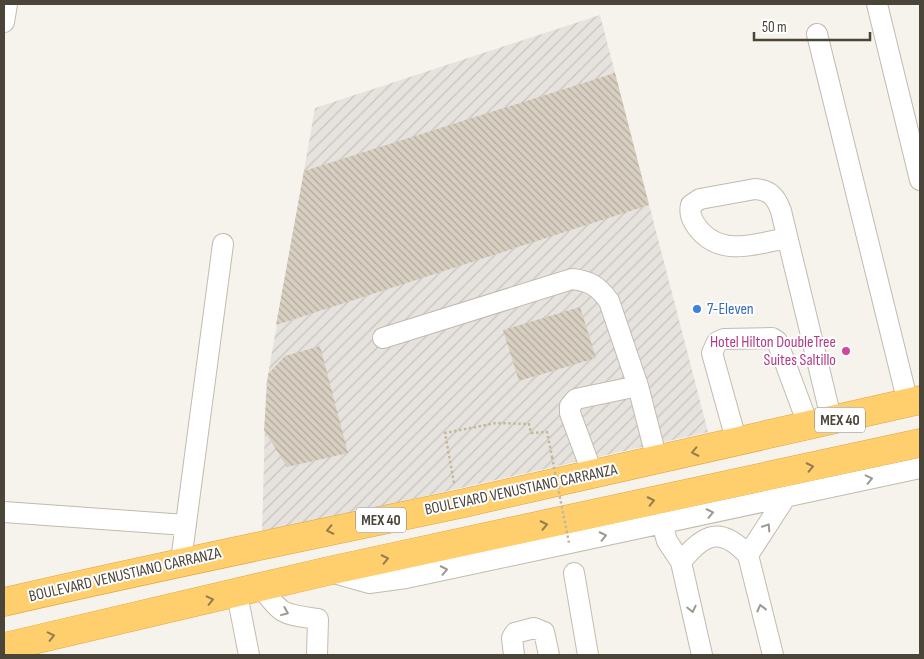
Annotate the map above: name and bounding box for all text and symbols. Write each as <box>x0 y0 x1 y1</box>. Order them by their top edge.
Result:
scale bar <box>754 10 870 42</box>
text: 50 m <box>762 18 787 37</box>
place label: 7-Eleven <box>707 300 754 319</box>
marker: 7-Eleven <box>691 303 703 315</box>
place label: Hotel Hilton DoubleTree Suites Saltillo <box>710 333 836 370</box>
marker: Hotel Hilton DoubleTree Suites Saltillo <box>840 345 852 357</box>
road number: MEX 40 <box>815 408 865 432</box>
one-way arrow <box>690 446 699 457</box>
street label: BOULEVARD VENUSTIANO CARRANZA <box>423 460 619 520</box>
one-way arrow <box>805 462 814 473</box>
one-way arrow <box>864 474 873 485</box>
one-way arrow <box>646 496 655 507</box>
road number: MEX 40 <box>356 508 406 532</box>
one-way arrow <box>706 509 714 519</box>
one-way arrow <box>539 520 548 530</box>
one-way arrow <box>761 523 770 532</box>
one-way arrow <box>326 525 335 535</box>
one-way arrow <box>598 532 607 542</box>
street label: BOULEVARD VENUSTIANO CARRANZA <box>27 544 223 606</box>
one-way arrow <box>380 554 389 565</box>
one-way arrow <box>439 565 448 576</box>
one-way arrow <box>205 595 214 606</box>
one-way arrow <box>756 603 767 612</box>
one-way arrow <box>686 604 697 613</box>
one-way arrow <box>280 606 289 616</box>
one-way arrow <box>47 631 56 642</box>

